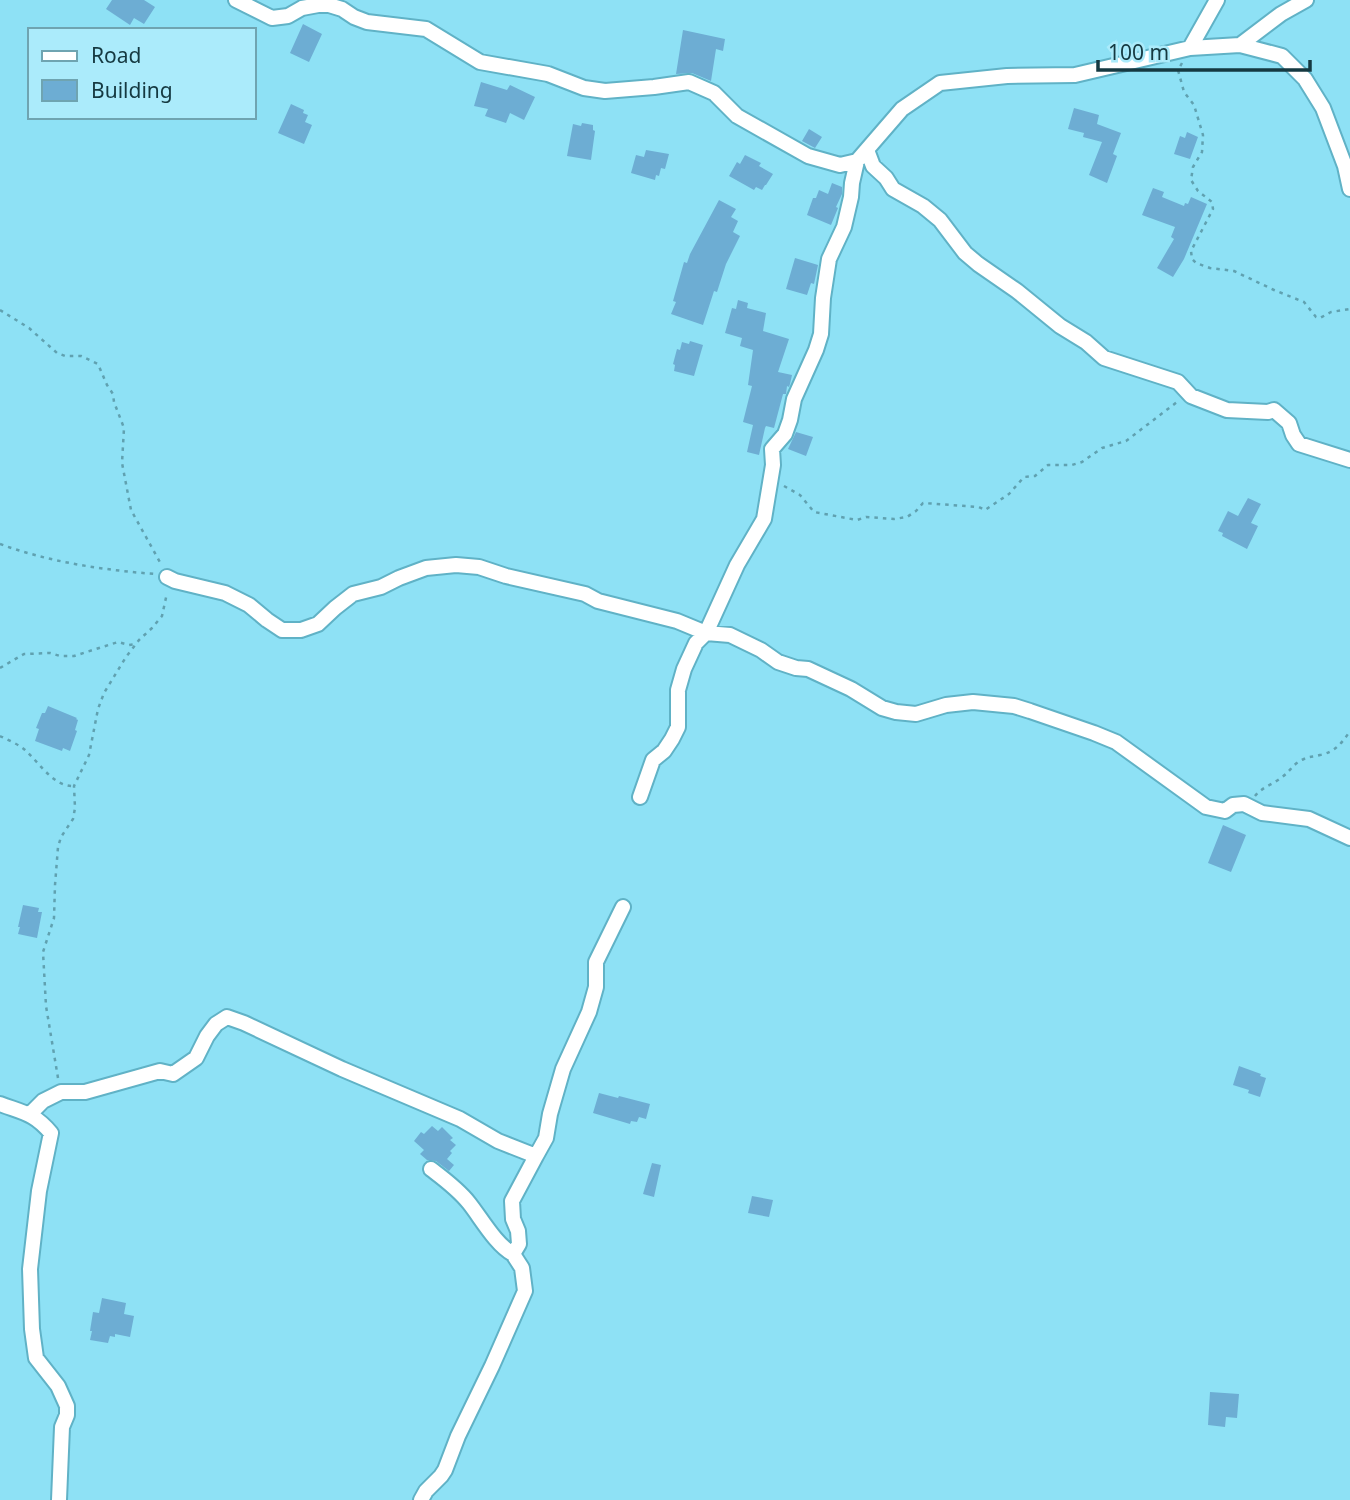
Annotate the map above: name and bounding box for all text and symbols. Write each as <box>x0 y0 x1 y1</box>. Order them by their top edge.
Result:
legend <box>28 28 256 119</box>
scale bar <box>1098 28 1310 72</box>
text: 100 m <box>1108 38 1169 66</box>
text: Road <box>91 41 141 69</box>
text: Building <box>91 76 173 104</box>

